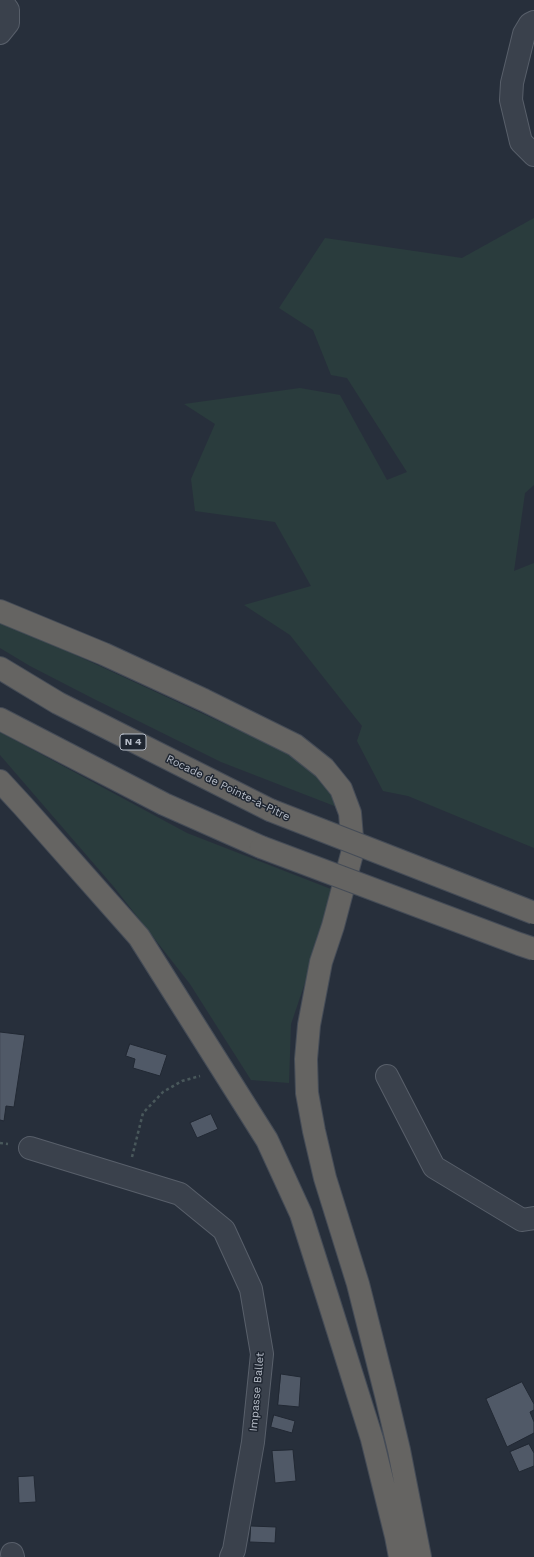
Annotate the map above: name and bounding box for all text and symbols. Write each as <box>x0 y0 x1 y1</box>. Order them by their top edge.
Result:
road number: N 4 <box>120 734 146 750</box>
street label: Rocade de Pointe-à-Pitre <box>164 752 292 824</box>
street label: Impasse Ballet <box>247 1352 267 1432</box>

